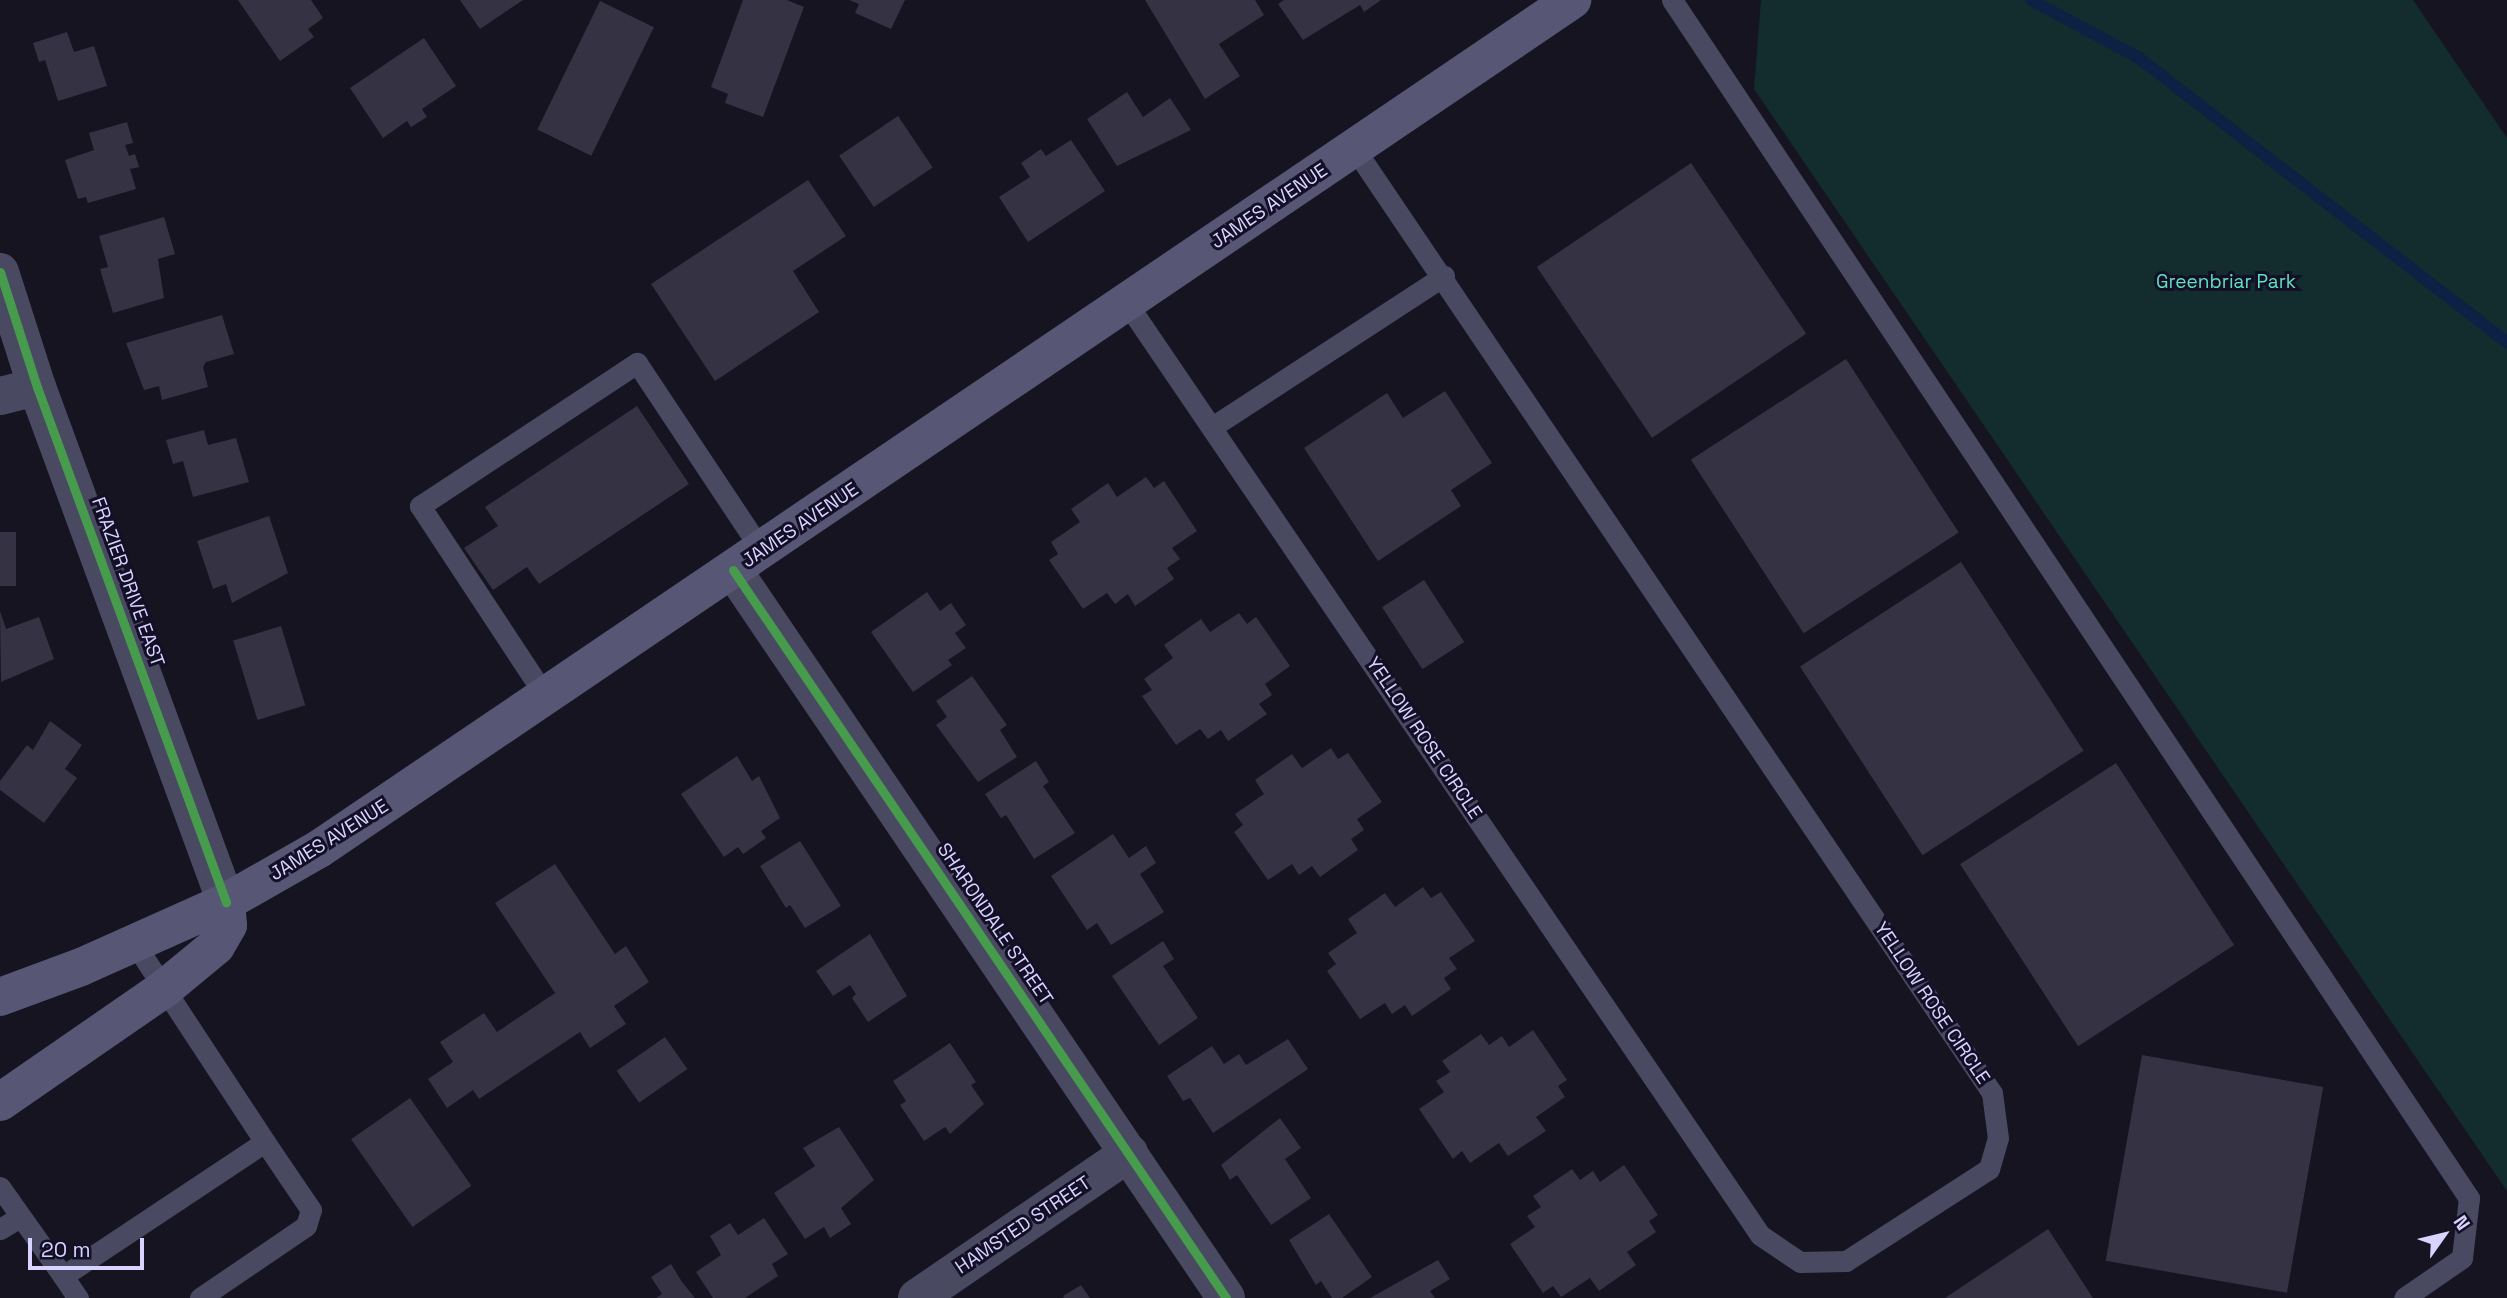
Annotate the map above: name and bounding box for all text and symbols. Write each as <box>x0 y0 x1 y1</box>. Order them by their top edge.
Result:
street label: JAMES AVENUE <box>1206 159 1332 253</box>
park label: Greenbriar Park <box>2156 271 2296 293</box>
street label: JAMES AVENUE <box>737 478 863 572</box>
street label: FRAZIER DRIVE EAST <box>87 494 169 670</box>
street label: YELLOW ROSE CIRCLE <box>1361 653 1487 823</box>
street label: JAMES AVENUE <box>265 794 393 886</box>
street label: SHARONDALE STREET <box>932 839 1058 1009</box>
street label: YELLOW ROSE CIRCLE <box>1869 918 1995 1088</box>
street label: HAMSTED STREET <box>951 1171 1095 1279</box>
north arrow <box>2409 1200 2479 1270</box>
text: N <box>2448 1211 2476 1235</box>
scale bar <box>32 1224 147 1268</box>
text: 20 m <box>41 1236 91 1263</box>

